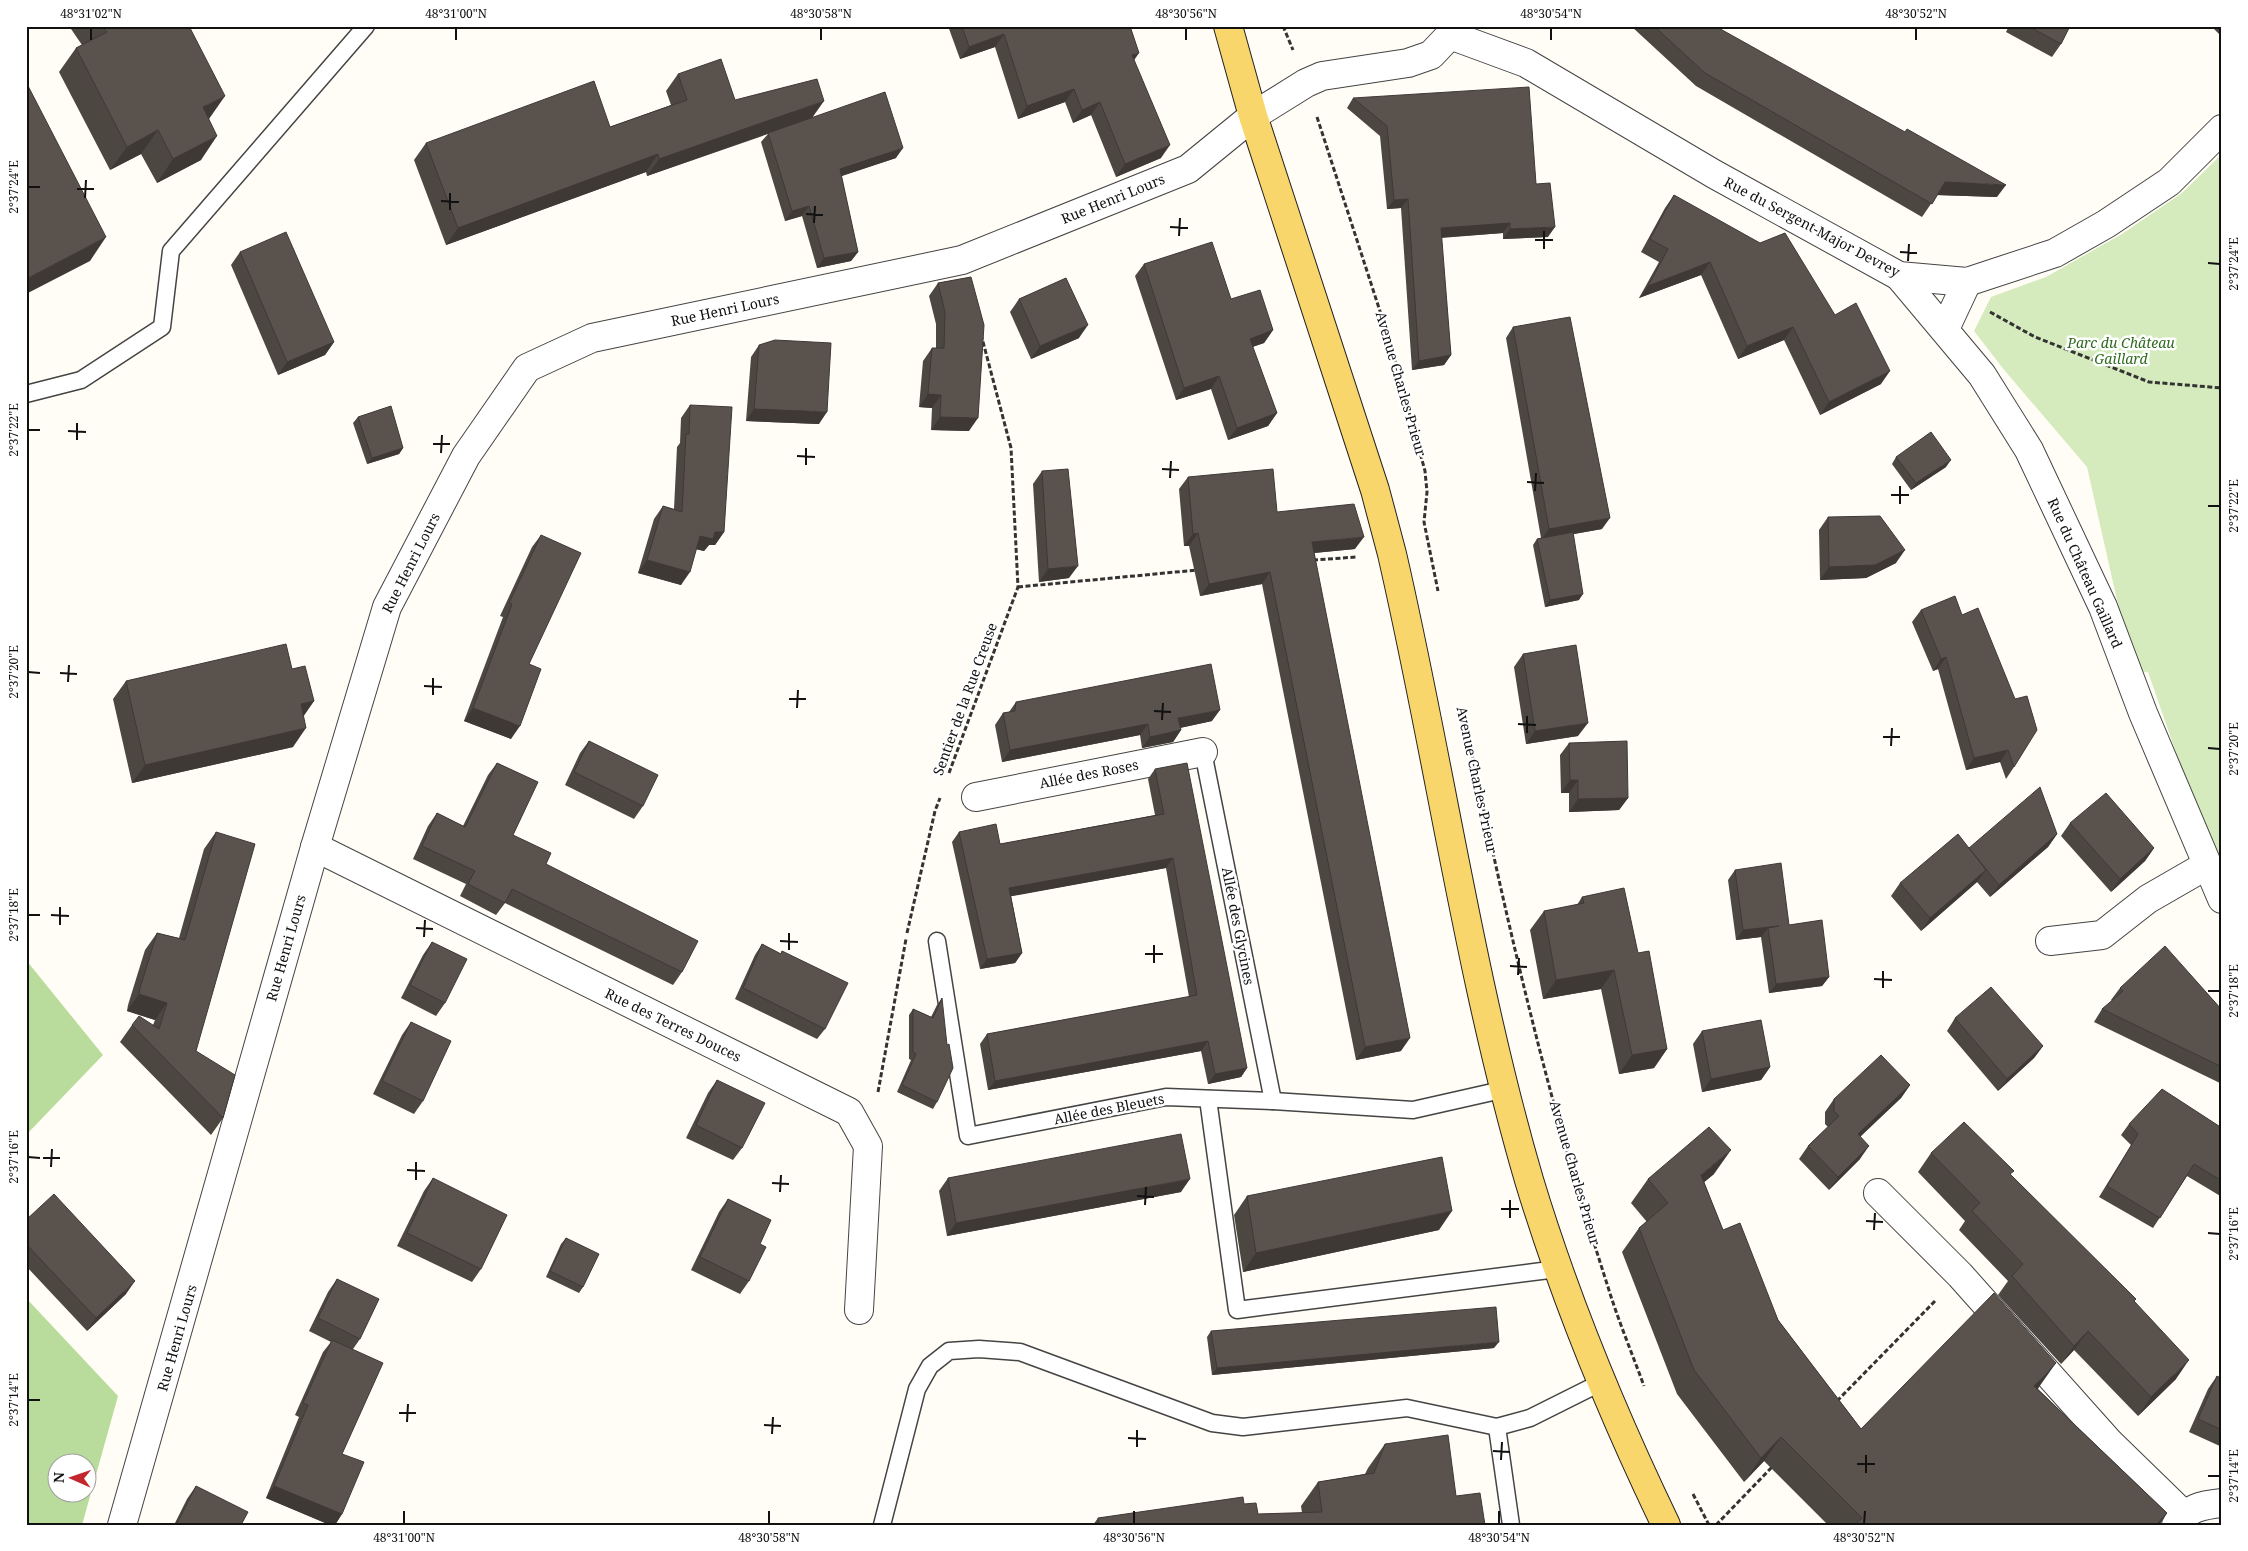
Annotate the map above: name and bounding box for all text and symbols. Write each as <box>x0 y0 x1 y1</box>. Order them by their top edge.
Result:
text: 48°31'02"N <box>60 5 122 22</box>
text: 48°31'00"N <box>425 5 487 22</box>
text: 48°30'58"N <box>790 5 852 22</box>
text: 48°30'56"N <box>1155 5 1217 22</box>
text: 48°30'54"N <box>1520 5 1582 22</box>
text: 48°30'52"N <box>1885 5 1947 22</box>
text: 2°37'24"E <box>5 160 22 214</box>
street label: Rue Henri Lours <box>1058 169 1167 228</box>
street label: Rue du Sergent-Major Devrey <box>1721 172 1904 281</box>
text: 2°37'24"E <box>2225 237 2242 291</box>
street label: Rue Henri Lours <box>669 289 781 330</box>
street label: Avenue Charles Prieur <box>1372 309 1431 459</box>
park label: Parc du Château Gaillard <box>2066 333 2175 368</box>
text: 2°37'22"E <box>5 403 22 457</box>
text: 2°37'22"E <box>2225 479 2242 533</box>
street label: Rue du Château Gaillard <box>2044 495 2127 651</box>
street label: Rue Henri Lours <box>377 509 444 616</box>
street label: Sentier de la Rue Creuse <box>928 620 1001 778</box>
text: 2°37'20"E <box>5 645 22 699</box>
street label: Avenue Charles Prieur <box>1453 705 1502 856</box>
text: 2°37'20"E <box>2225 722 2242 776</box>
street label: Allée des Roses <box>1038 755 1140 792</box>
street label: Allée des Glycines <box>1218 865 1259 986</box>
text: 2°37'18"E <box>5 888 22 942</box>
street label: Rue Henri Lours <box>261 892 310 1003</box>
text: 2°37'18"E <box>2225 964 2242 1018</box>
street label: Rue des Terres Douces <box>602 983 744 1066</box>
street label: Allée des Bleuets <box>1052 1089 1166 1129</box>
street label: Avenue Charles Prieur <box>1546 1098 1605 1248</box>
text: 2°37'16"E <box>5 1130 22 1184</box>
text: 2°37'16"E <box>2225 1207 2242 1261</box>
street label: Rue Henri Lours <box>152 1282 201 1393</box>
text: 2°37'14"E <box>5 1373 22 1427</box>
text: 2°37'14"E <box>2225 1449 2242 1503</box>
north arrow <box>48 1454 98 1504</box>
text: N <box>49 1472 68 1483</box>
text: 48°31'00"N <box>373 1529 435 1546</box>
text: 48°30'58"N <box>738 1529 800 1546</box>
text: 48°30'56"N <box>1103 1529 1165 1546</box>
text: 48°30'54"N <box>1468 1529 1530 1546</box>
text: 48°30'52"N <box>1833 1529 1895 1546</box>

